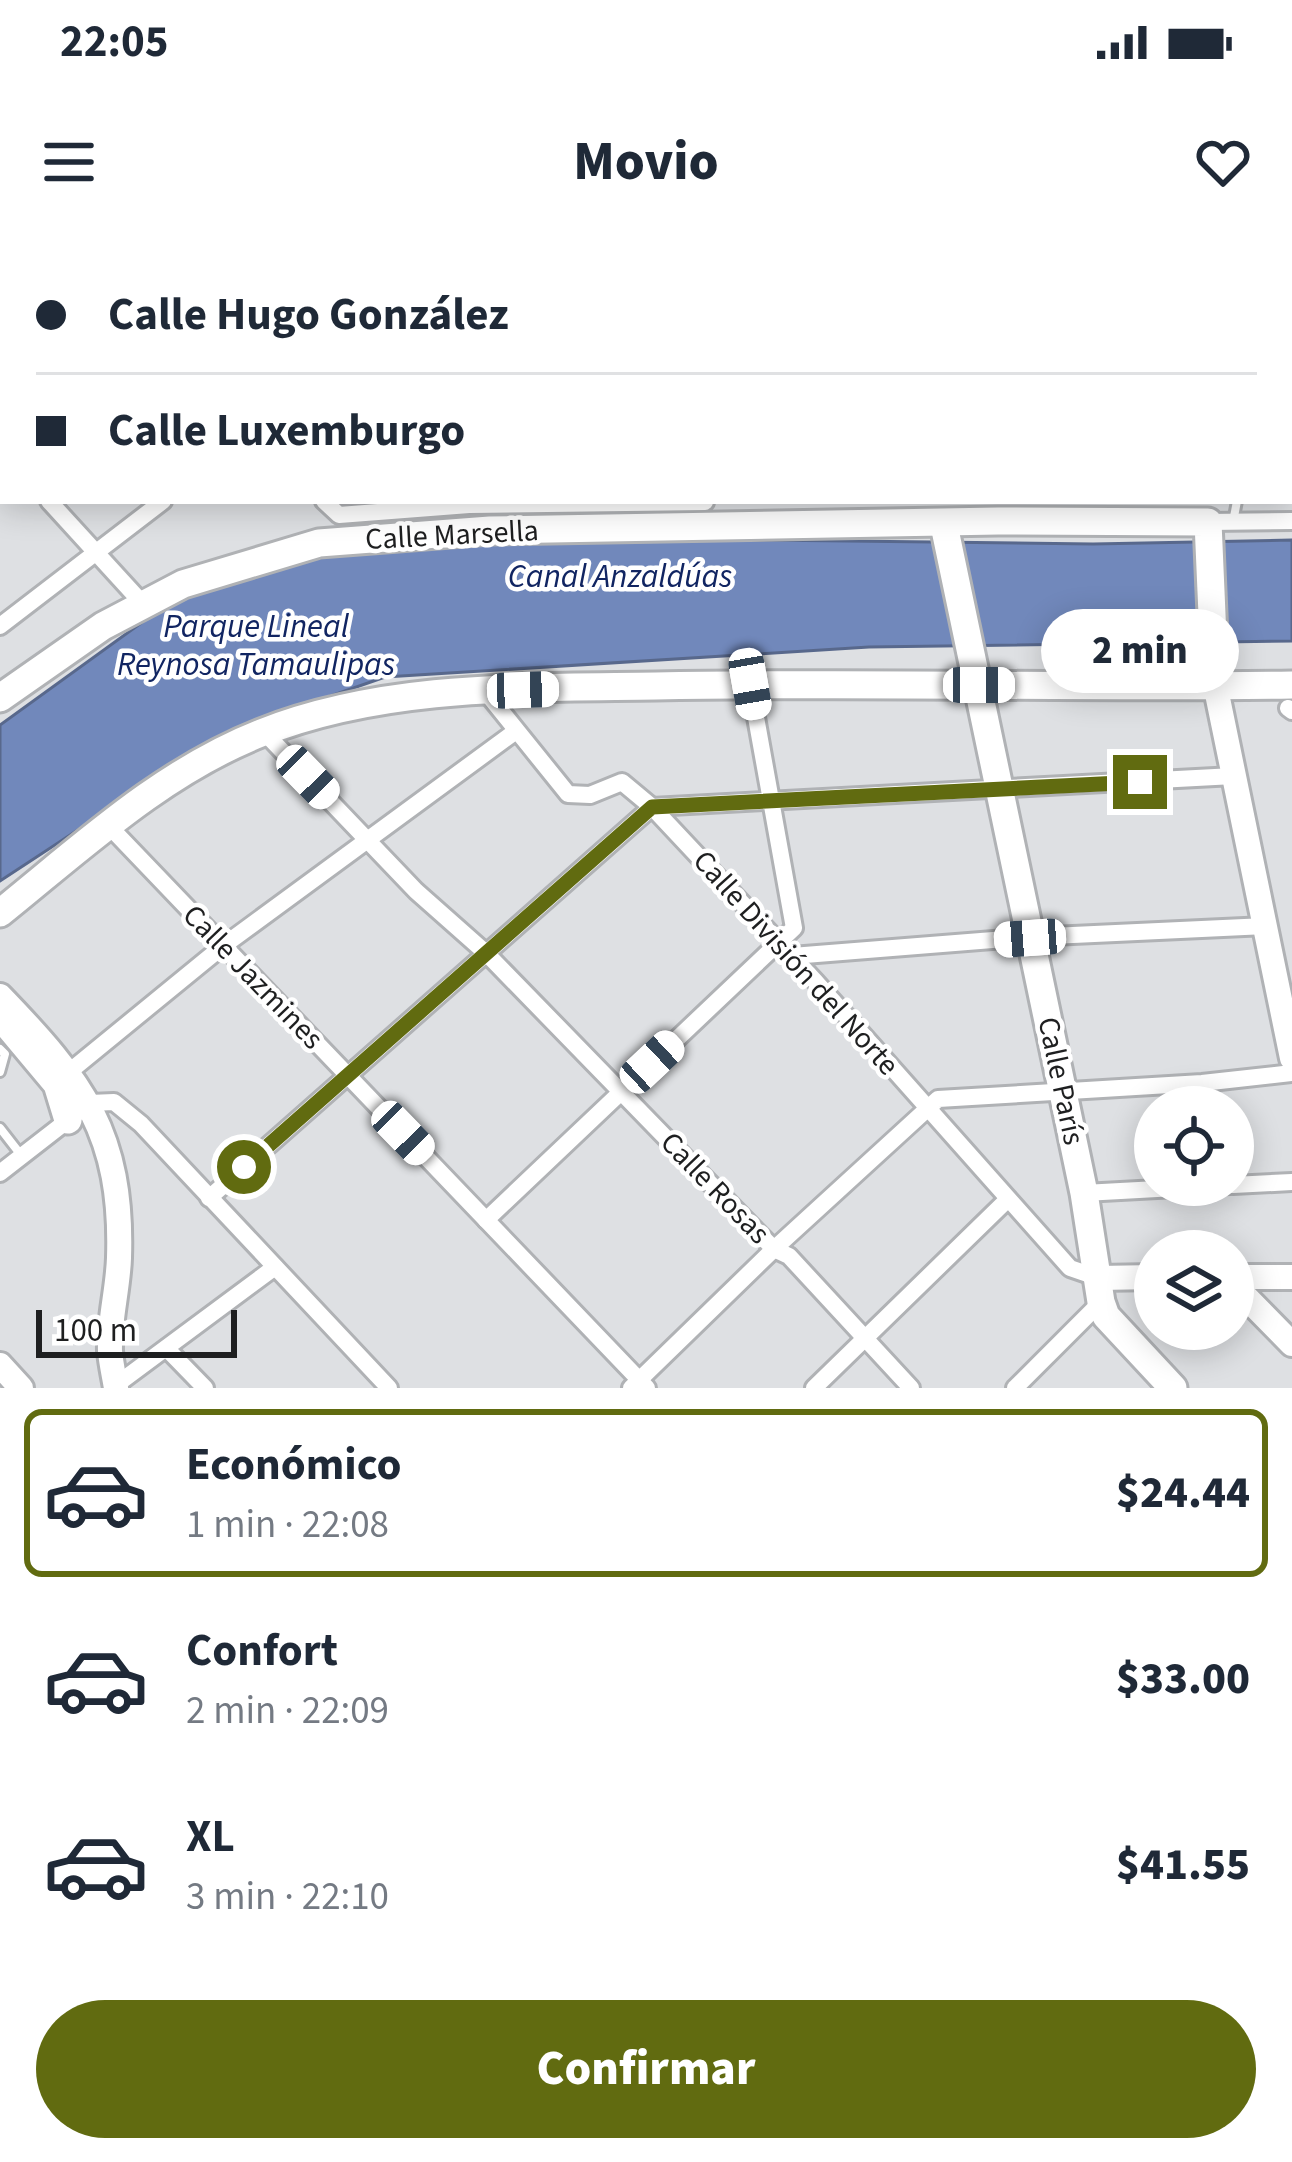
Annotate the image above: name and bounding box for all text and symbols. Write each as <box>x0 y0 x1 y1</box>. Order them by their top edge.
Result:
text: 22:05 <box>60 10 169 74</box>
text: Movio <box>573 124 719 201</box>
icon: menu <box>36 129 102 195</box>
icon: heart <box>1190 129 1256 195</box>
text: Calle Hugo González <box>108 283 509 347</box>
text: Calle Luxemburgo <box>108 399 465 463</box>
street label: Calle Marsella <box>364 509 540 561</box>
water label: Canal Anzaldúas <box>508 553 732 600</box>
water label: Parque Lineal Reynosa Tamaulipas <box>117 603 395 688</box>
callout: 2 min <box>1041 608 1239 692</box>
text: 2 min <box>1092 623 1188 679</box>
car <box>726 645 774 723</box>
car <box>943 667 1015 703</box>
car <box>486 671 560 709</box>
car <box>270 739 346 815</box>
route end <box>1113 755 1167 809</box>
street label: Calle División del Norte <box>683 841 909 1085</box>
street label: Calle Jazmines <box>173 895 333 1059</box>
car <box>993 918 1067 958</box>
street label: Calle París <box>1026 1013 1096 1149</box>
car <box>613 1024 691 1100</box>
map controls <box>1134 1086 1254 1350</box>
button: locate <box>1134 1086 1254 1206</box>
car <box>365 1095 441 1171</box>
street label: Calle Rosas <box>650 1122 780 1254</box>
route start <box>217 1140 271 1194</box>
button: layers <box>1134 1230 1254 1350</box>
scale bar <box>36 1304 237 1357</box>
text: 100 m <box>54 1307 137 1354</box>
text: Económico <box>186 1433 402 1497</box>
icon: car <box>42 1439 150 1547</box>
text: $24.44 <box>1116 1461 1250 1525</box>
text: 1 min · 22:08 <box>186 1497 389 1553</box>
text: Confort <box>186 1619 338 1683</box>
icon: car <box>42 1625 150 1733</box>
text: $33.00 <box>1116 1647 1250 1711</box>
text: 2 min · 22:09 <box>186 1683 389 1739</box>
text: XL <box>186 1805 235 1869</box>
icon: car <box>42 1811 150 1919</box>
text: $41.55 <box>1116 1833 1250 1897</box>
text: 3 min · 22:10 <box>186 1869 389 1925</box>
button: Confirmar <box>36 2000 1256 2138</box>

